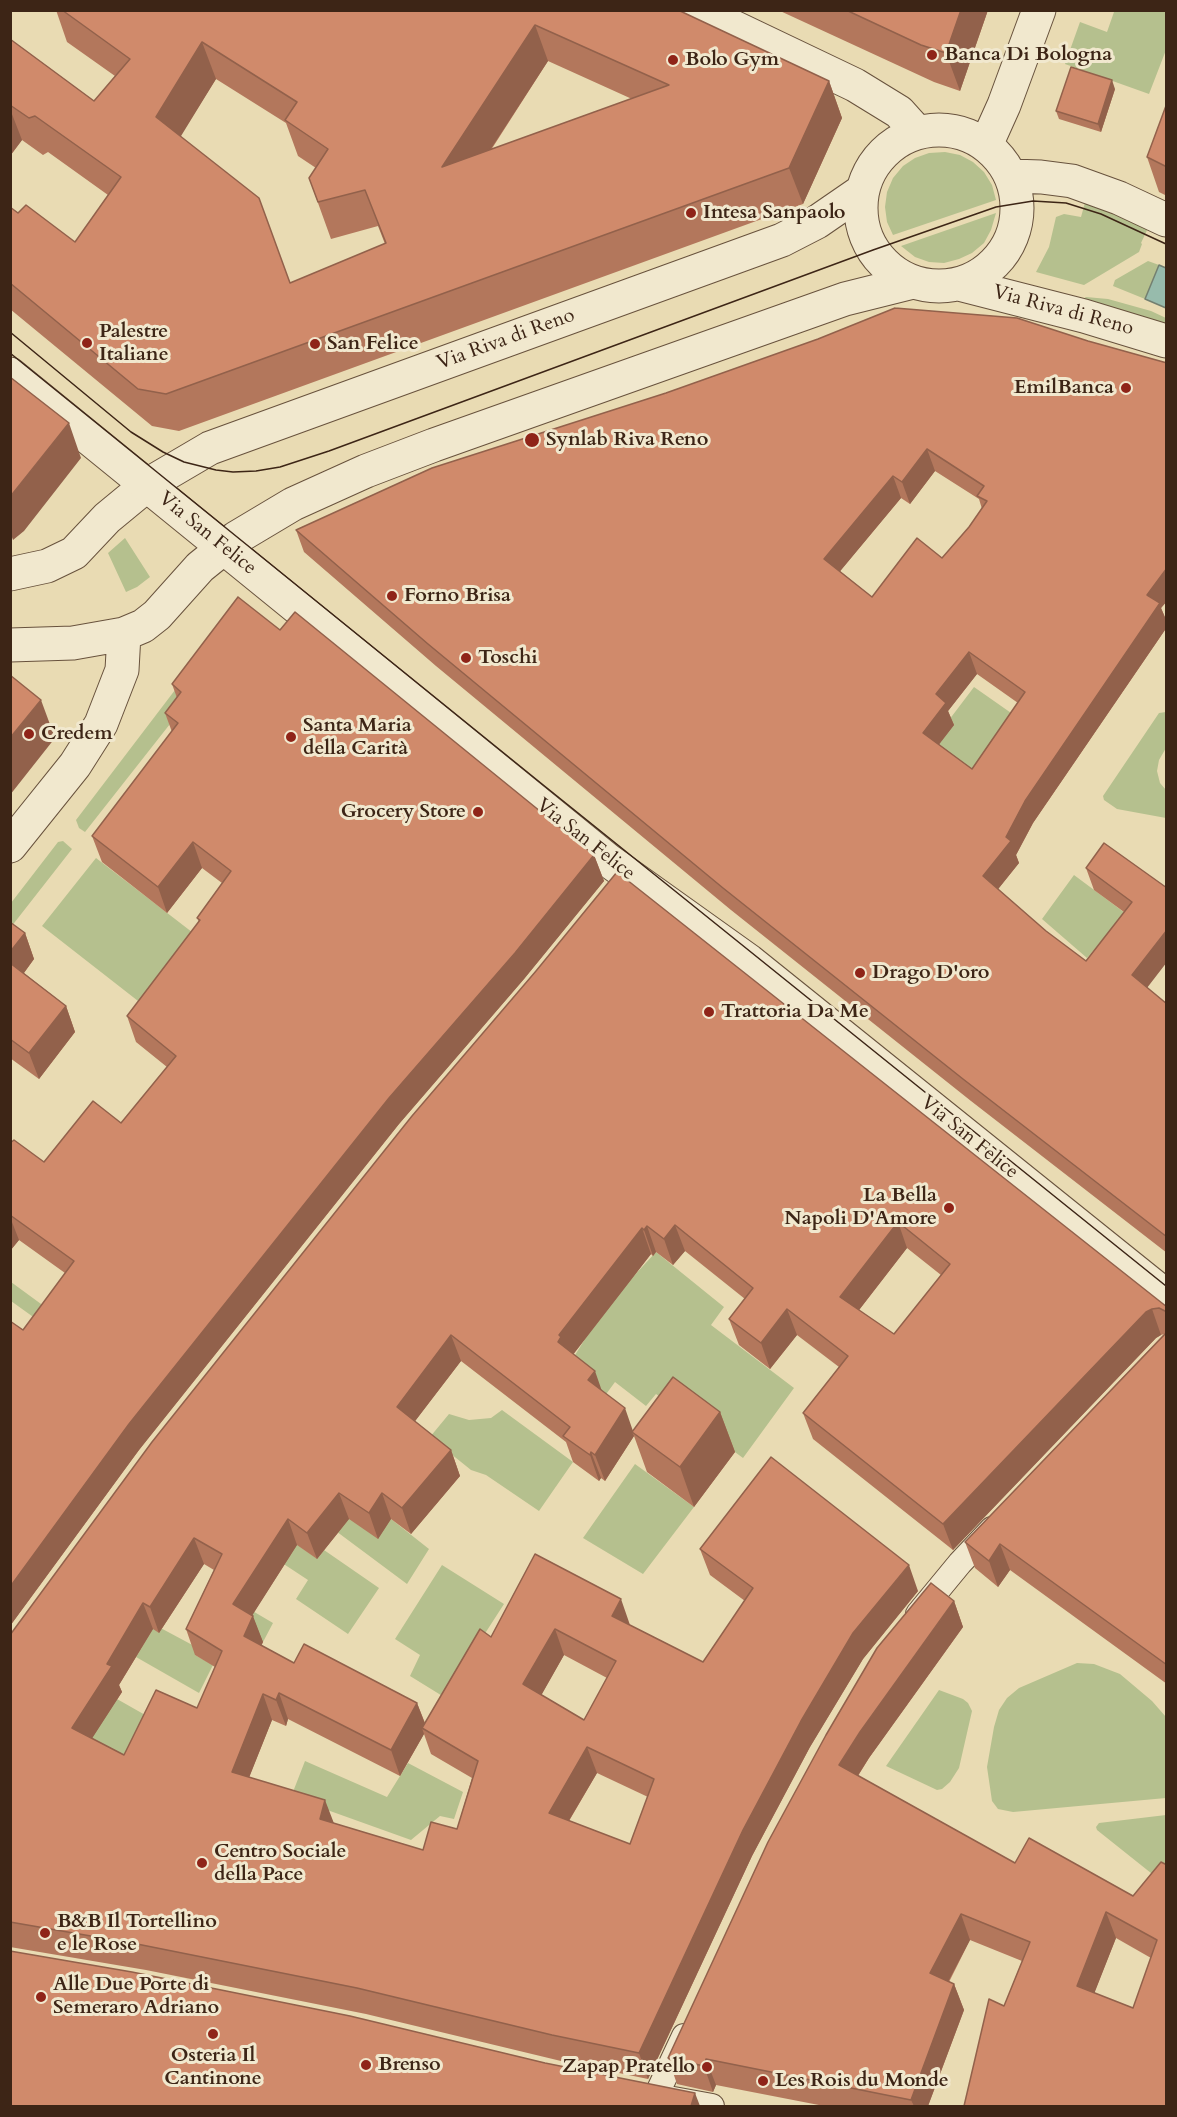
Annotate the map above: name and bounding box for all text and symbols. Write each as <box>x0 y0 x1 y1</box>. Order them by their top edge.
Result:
place label: Banca Di Bologna <box>944 43 1112 67</box>
place label: Bolo Gym <box>685 48 779 72</box>
marker: Banca Di Bologna <box>925 48 939 62</box>
marker: Bolo Gym <box>666 53 680 67</box>
place label: Intesa Sanpaolo <box>703 201 846 225</box>
marker: Intesa Sanpaolo <box>684 206 698 220</box>
street label: Via Riva di Reno <box>990 281 1136 341</box>
street label: Via Riva di Reno <box>434 304 578 376</box>
place label: Palestre Italiane <box>99 320 169 367</box>
place label: San Felice <box>327 332 419 356</box>
marker: Palestre Italiane <box>80 336 94 350</box>
marker: San Felice <box>308 337 322 351</box>
place label: EmilBanca <box>1014 376 1114 400</box>
marker: EmilBanca <box>1119 381 1133 395</box>
place label: Synlab Riva Reno <box>546 428 708 452</box>
marker: Synlab Riva Reno <box>523 431 541 449</box>
street label: Via San Felice <box>153 487 261 581</box>
place label: Forno Brisa <box>404 584 511 608</box>
marker: Forno Brisa <box>385 589 399 603</box>
place label: Toschi <box>478 646 538 670</box>
marker: Toschi <box>459 651 473 665</box>
place label: Santa Maria della Carità <box>303 714 412 761</box>
place label: Credem <box>41 722 113 746</box>
marker: Credem <box>22 727 36 741</box>
marker: Santa Maria della Carità <box>284 730 298 744</box>
street label: Via San Felice <box>531 794 639 886</box>
place label: Grocery Store <box>341 800 466 824</box>
marker: Grocery Store <box>471 805 485 819</box>
place label: Drago D'oro <box>872 961 989 985</box>
marker: Drago D'oro <box>853 966 867 980</box>
place label: Trattoria Da Me <box>721 1000 869 1024</box>
marker: Trattoria Da Me <box>702 1005 716 1019</box>
street label: Via San Felice <box>915 1091 1023 1185</box>
place label: La Bella Napoli D'Amore <box>784 1184 937 1231</box>
marker: La Bella Napoli D'Amore <box>942 1201 956 1215</box>
place label: Centro Sociale della Pace <box>214 1840 346 1887</box>
marker: Centro Sociale della Pace <box>195 1856 209 1870</box>
place label: B&B Il Tortellino e le Rose <box>57 1910 217 1957</box>
marker: B&B Il Tortellino e le Rose <box>38 1926 52 1940</box>
place label: Alle Due Porte di Semeraro Adriano <box>53 1973 219 2020</box>
marker: Alle Due Porte di Semeraro Adriano <box>34 1990 48 2004</box>
marker: Osteria Il Cantinone <box>206 2027 220 2041</box>
place label: Osteria Il Cantinone <box>164 2044 262 2091</box>
place label: Brenso <box>378 2053 441 2077</box>
place label: Zapap Pratello <box>562 2055 695 2079</box>
marker: Brenso <box>359 2058 373 2072</box>
marker: Zapap Pratello <box>700 2060 714 2074</box>
place label: Les Rois du Monde <box>775 2069 949 2093</box>
marker: Les Rois du Monde <box>756 2074 770 2088</box>

